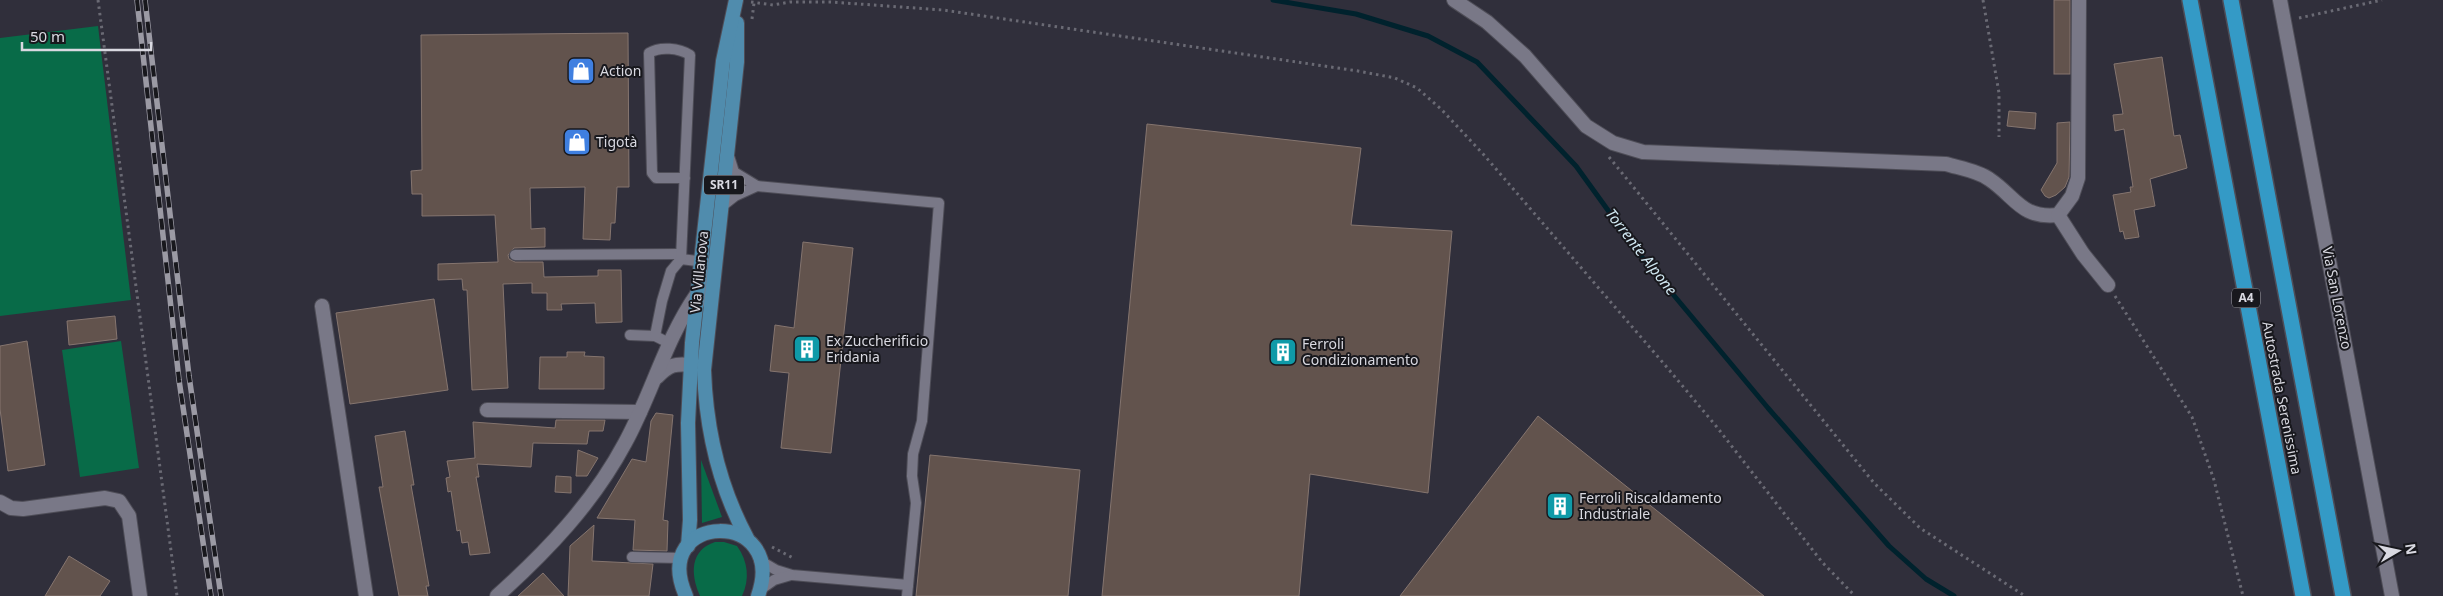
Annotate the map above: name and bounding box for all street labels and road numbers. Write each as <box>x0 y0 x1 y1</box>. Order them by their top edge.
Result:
road number: SR11 <box>704 176 744 194</box>
street label: Via Villanova <box>685 230 712 314</box>
street label: Via San Lorenzo <box>2318 245 2357 351</box>
road number: A4 <box>2232 288 2260 308</box>
street label: Autostrada Serenissima <box>2258 320 2307 476</box>

